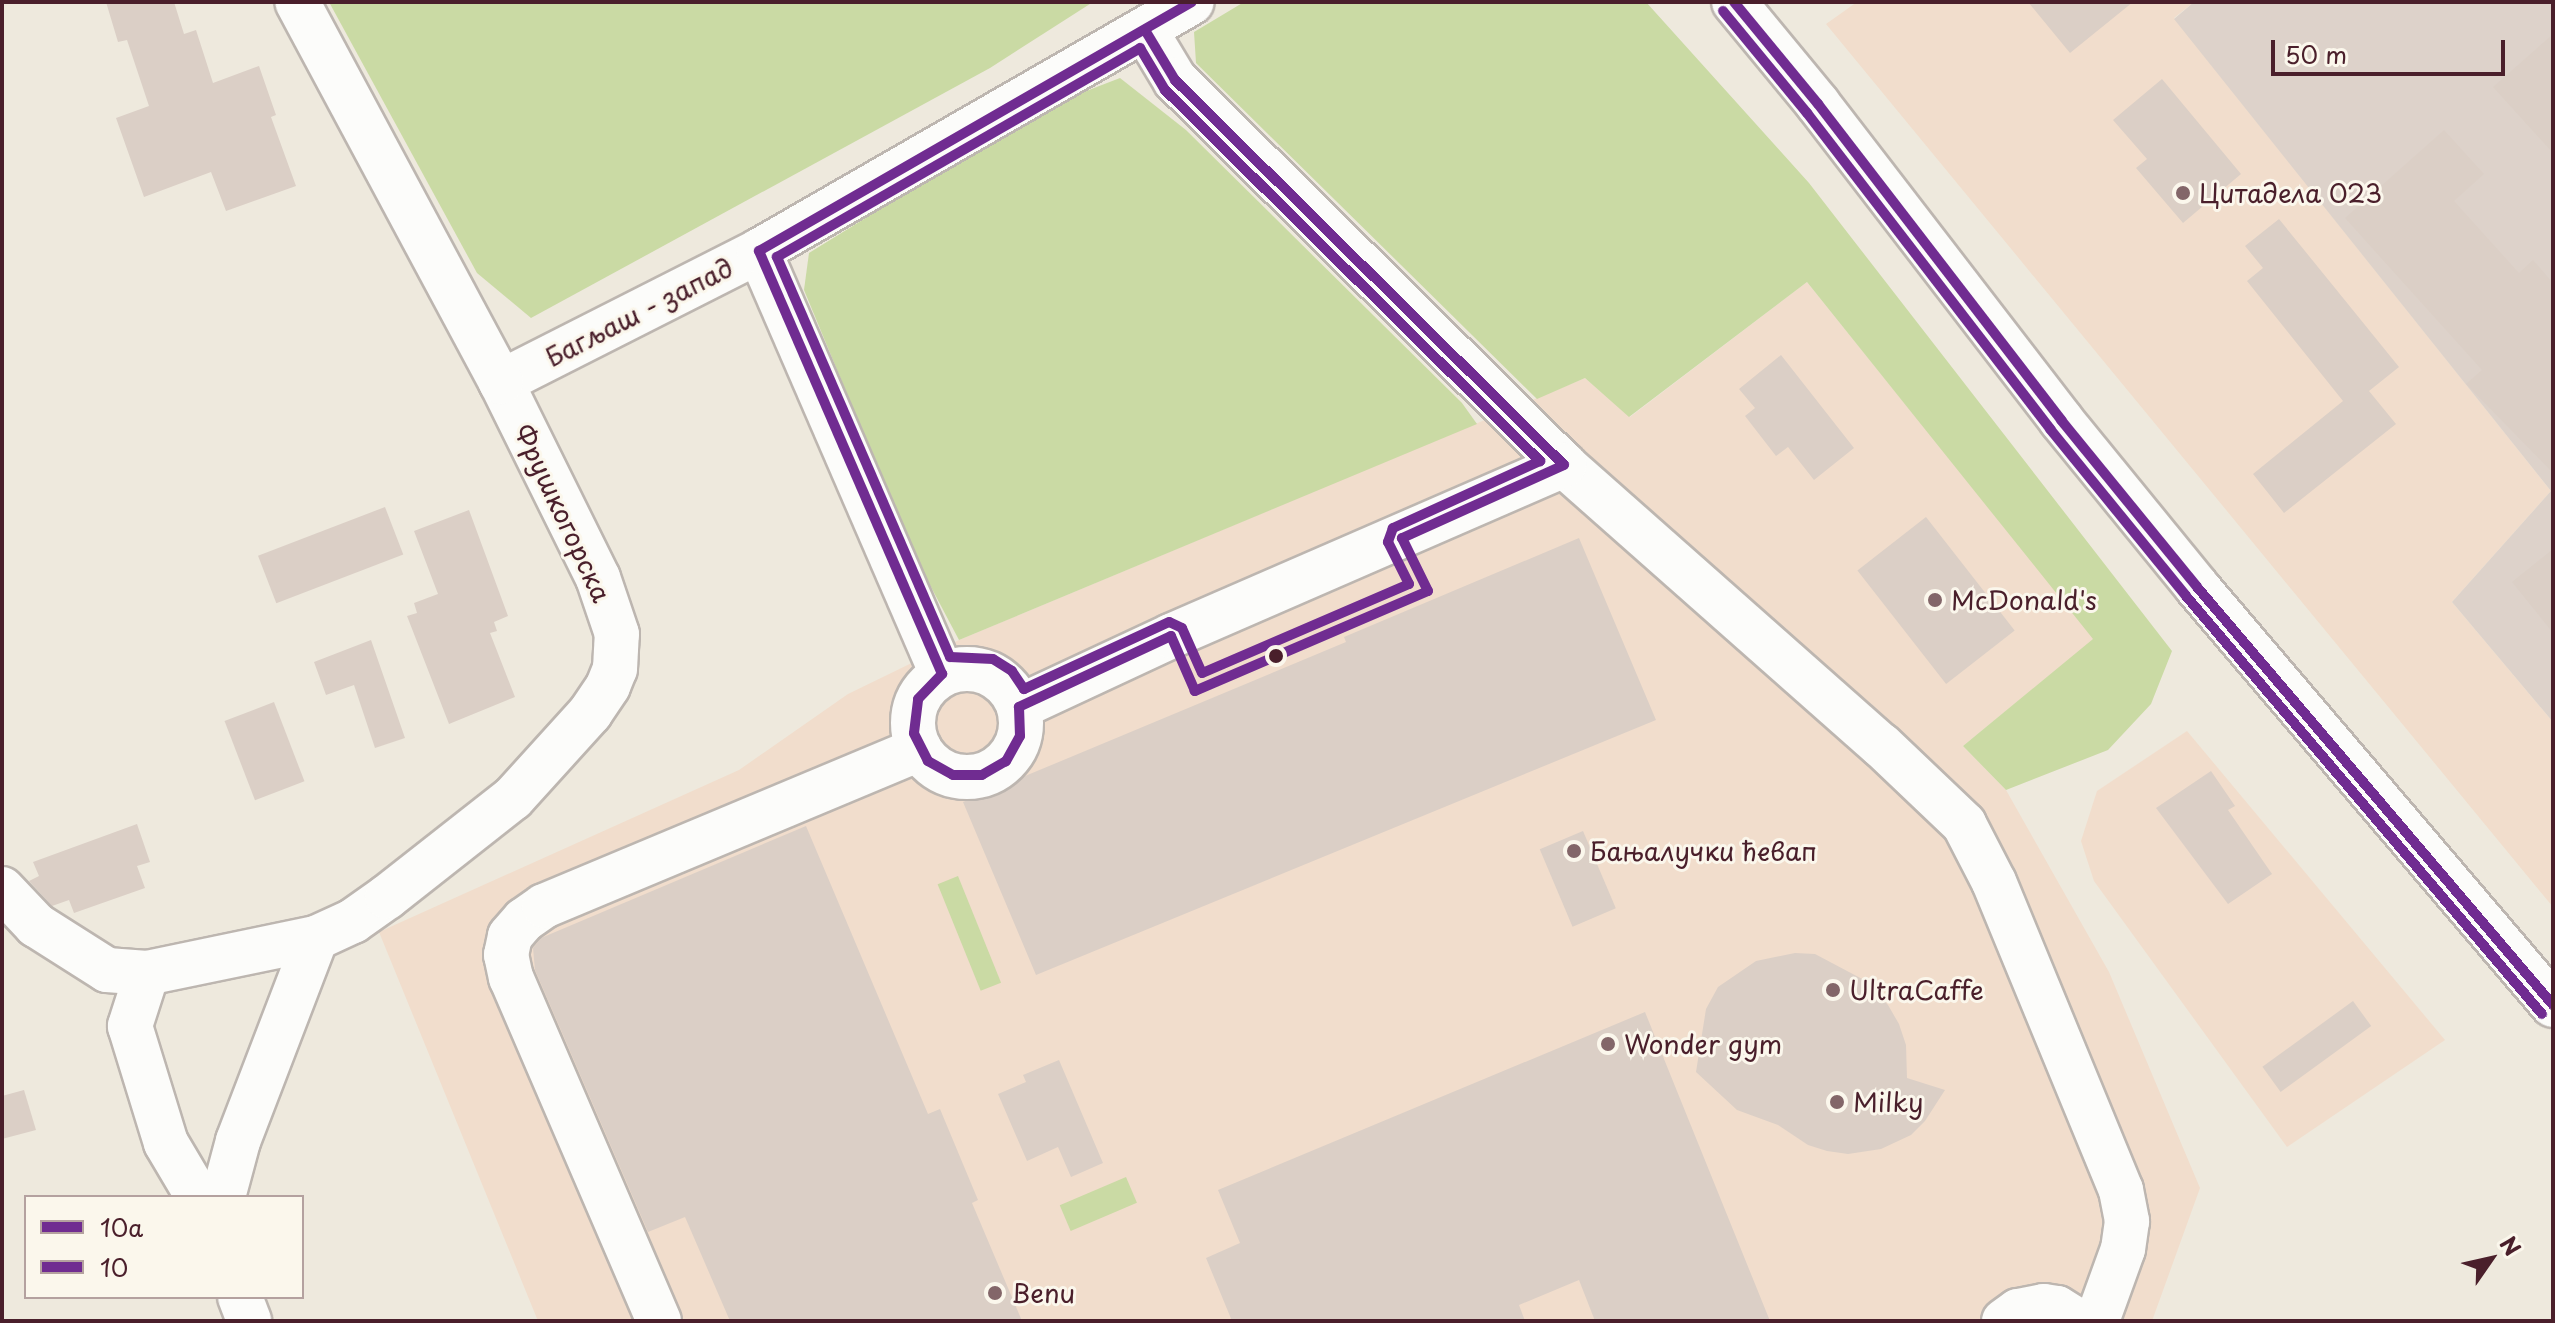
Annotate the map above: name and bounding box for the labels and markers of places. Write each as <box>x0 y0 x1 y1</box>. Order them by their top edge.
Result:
place label: Цитадела 023 <box>2199 177 2383 209</box>
marker: Цитадела 023 <box>2174 184 2192 202</box>
place label: McDonald's <box>1951 584 2097 616</box>
marker: McDonald's <box>1926 591 1944 609</box>
unlabelled marker <box>1268 648 1284 664</box>
place label: Бањалучки ћевап <box>1590 835 1819 867</box>
marker: Бањалучки ћевап <box>1565 842 1583 860</box>
place label: UltraCaffe <box>1849 974 1984 1006</box>
marker: UltraCaffe <box>1824 981 1842 999</box>
place label: Wonder gym <box>1624 1028 1783 1060</box>
marker: Wonder gym <box>1599 1035 1617 1053</box>
place label: Milky <box>1853 1086 1923 1118</box>
marker: Milky <box>1828 1093 1846 1111</box>
place label: Benu <box>1011 1277 1075 1309</box>
marker: Benu <box>986 1284 1004 1302</box>

